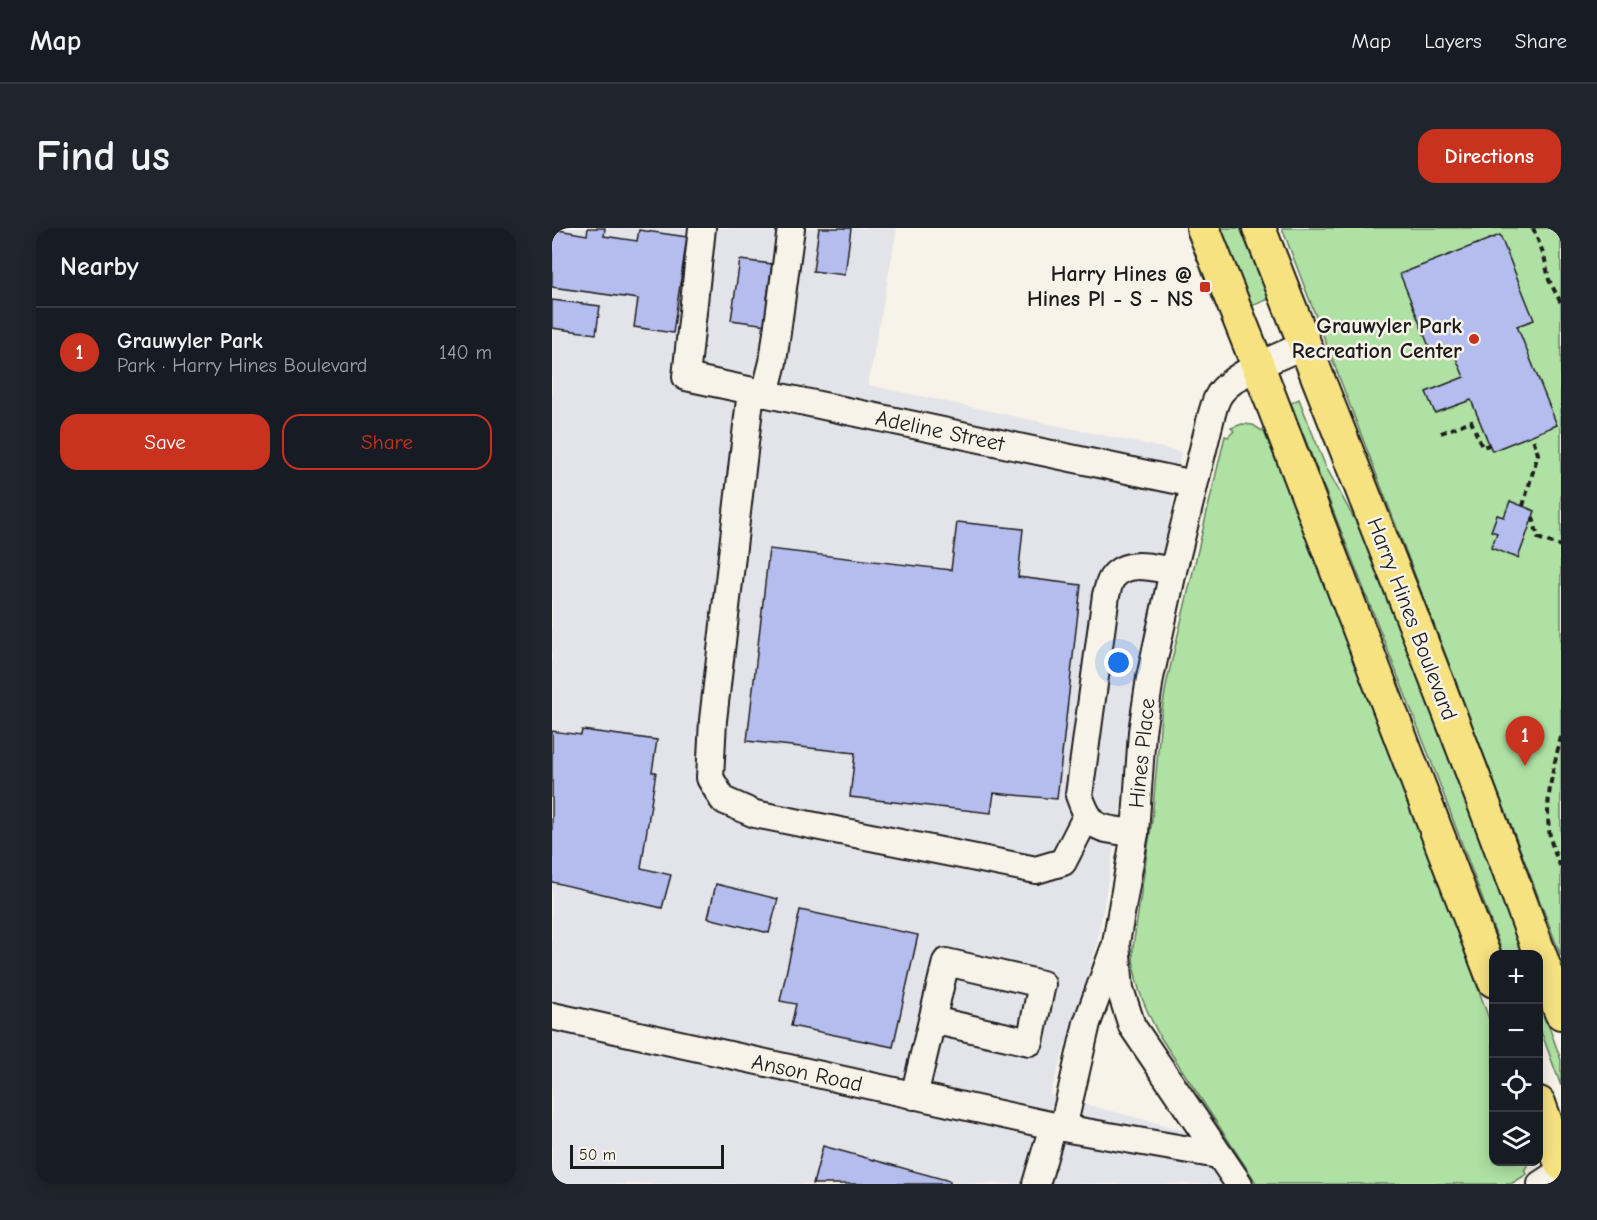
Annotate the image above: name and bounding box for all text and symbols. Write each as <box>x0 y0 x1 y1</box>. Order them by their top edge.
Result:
text: Map <box>30 25 81 57</box>
text: Map <box>1352 29 1391 53</box>
text: Layers <box>1424 29 1482 53</box>
text: Share <box>1515 29 1567 53</box>
button: Directions <box>1418 129 1561 183</box>
text: Find us <box>36 132 170 181</box>
text: Nearby <box>60 252 139 282</box>
place label: Harry Hines @ Hines Pl - S - NS <box>1027 261 1193 312</box>
marker: Harry Hines @ Hines Pl - S - NS <box>1198 280 1212 294</box>
place label: Grauwyler Park Recreation Center <box>1292 313 1462 364</box>
text: Grauwyler Park <box>117 328 263 354</box>
marker: Grauwyler Park Recreation Center <box>1467 332 1481 346</box>
text: 1 <box>76 341 83 364</box>
text: 140 m <box>439 341 492 364</box>
text: Park · Harry Hines Boulevard <box>117 354 367 377</box>
street label: Adeline Street <box>873 405 1007 457</box>
button: Save <box>60 414 270 470</box>
button: Share <box>282 414 492 470</box>
street label: Harry Hines Boulevard <box>1361 514 1463 724</box>
your location <box>1104 648 1133 677</box>
street label: Hines Place <box>1123 697 1161 809</box>
pin: 1 <box>1506 716 1544 766</box>
map controls <box>1489 950 1543 1166</box>
button: + <box>1489 950 1543 1004</box>
button: − <box>1489 1004 1543 1058</box>
street label: Anson Road <box>749 1049 865 1097</box>
button: locate <box>1489 1058 1543 1112</box>
button: layers <box>1489 1112 1543 1166</box>
scale bar <box>570 1142 724 1170</box>
text: 50 m <box>579 1146 616 1164</box>

